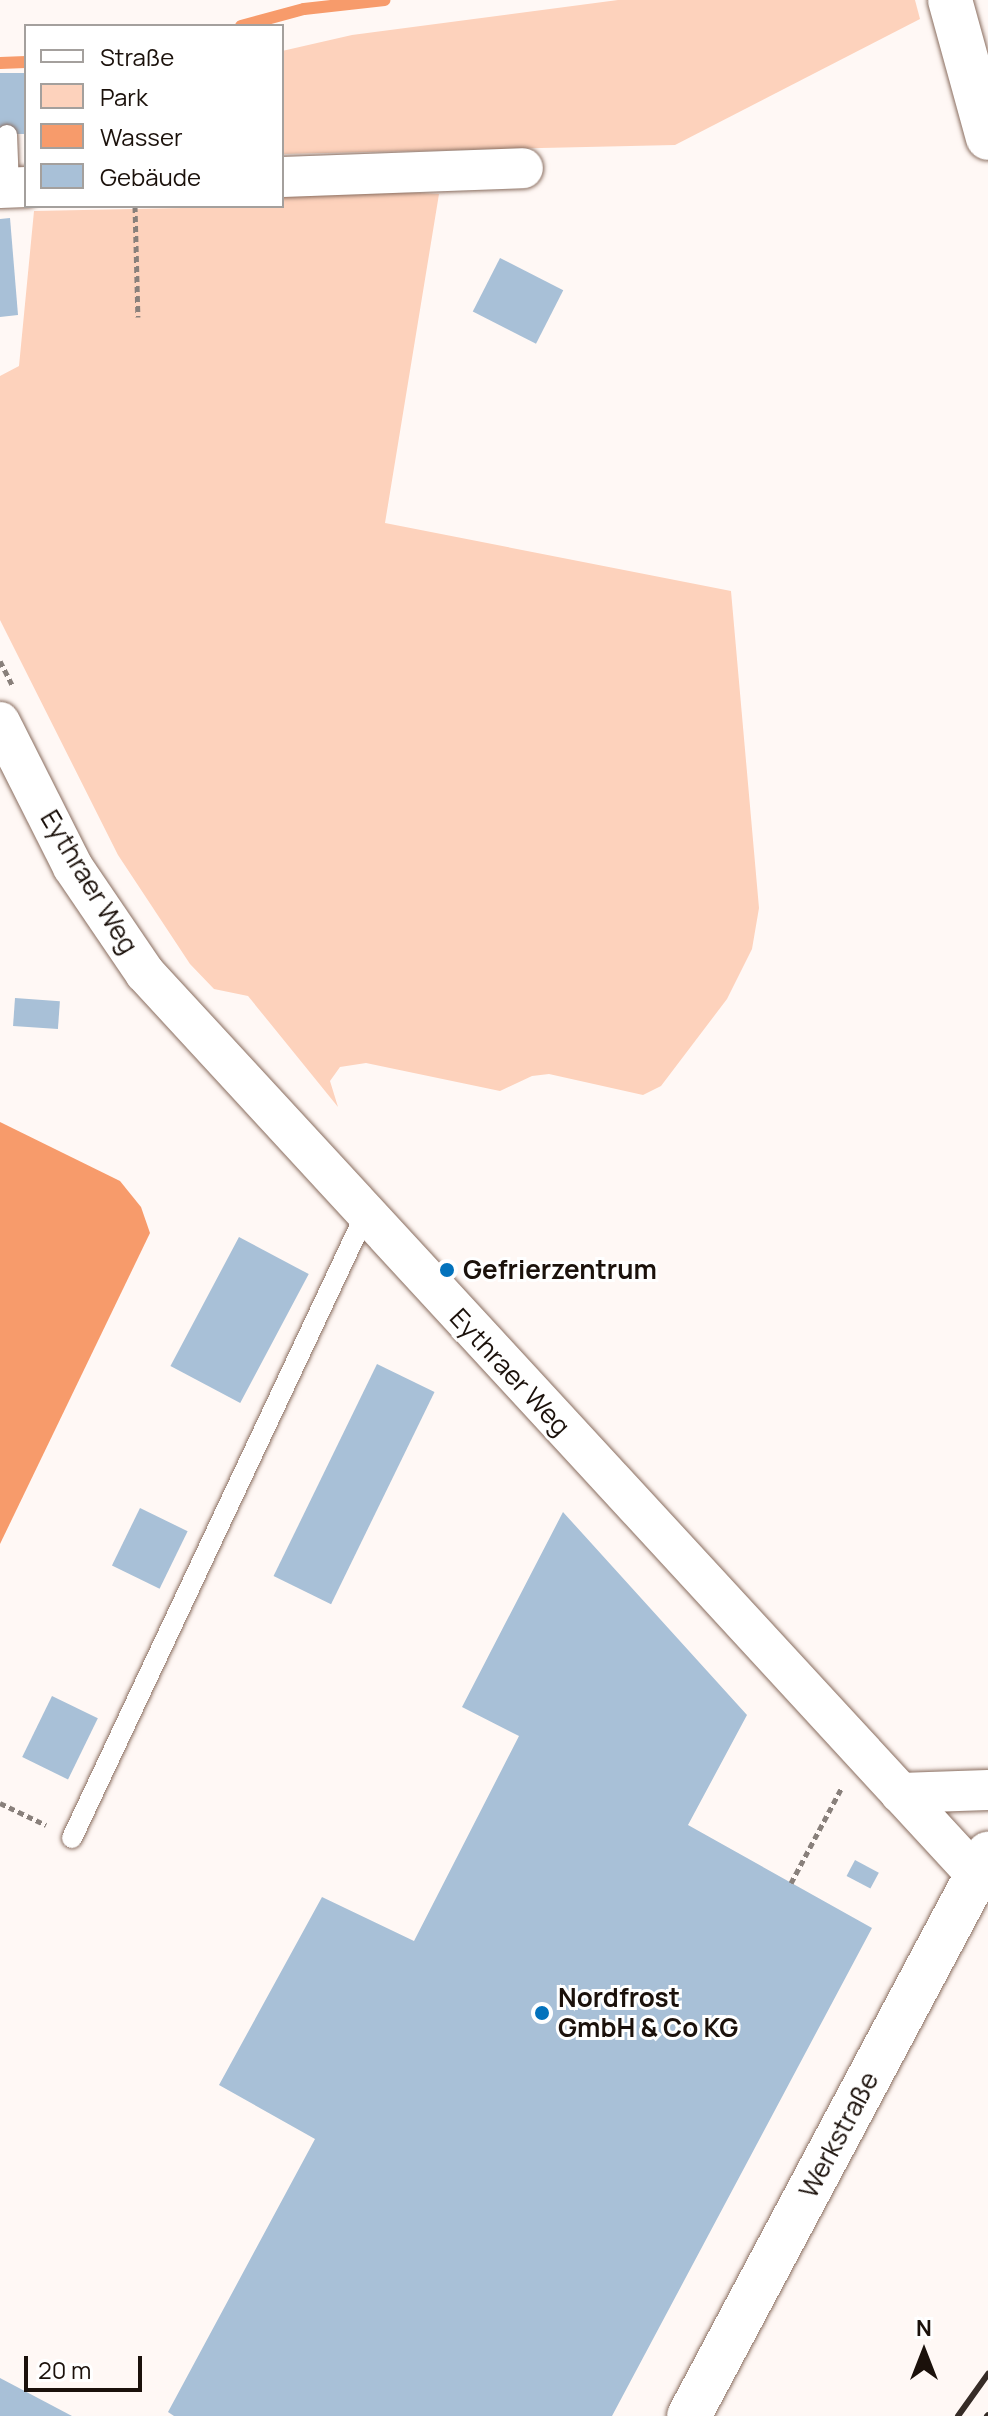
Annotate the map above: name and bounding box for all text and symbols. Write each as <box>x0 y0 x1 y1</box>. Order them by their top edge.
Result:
legend <box>24 24 284 208</box>
text: Straße <box>100 40 174 73</box>
text: Park <box>100 80 148 113</box>
text: Wasser <box>100 120 183 153</box>
text: Gebäude <box>100 160 201 193</box>
street label: Eythraer Weg <box>34 805 144 959</box>
place label: Gefrierzentrum <box>463 1254 657 1286</box>
marker: Gefrierzentrum <box>438 1261 456 1279</box>
street label: Eythraer Weg <box>443 1302 577 1442</box>
place label: Nordfrost GmbH & Co KG <box>558 1982 738 2044</box>
marker: Nordfrost GmbH & Co KG <box>533 2004 551 2022</box>
street label: Werkstraße <box>793 2067 885 2203</box>
north arrow <box>884 2312 964 2392</box>
text: N <box>916 2313 932 2343</box>
scale bar <box>28 2340 146 2390</box>
text: 20 m <box>38 2353 91 2386</box>

